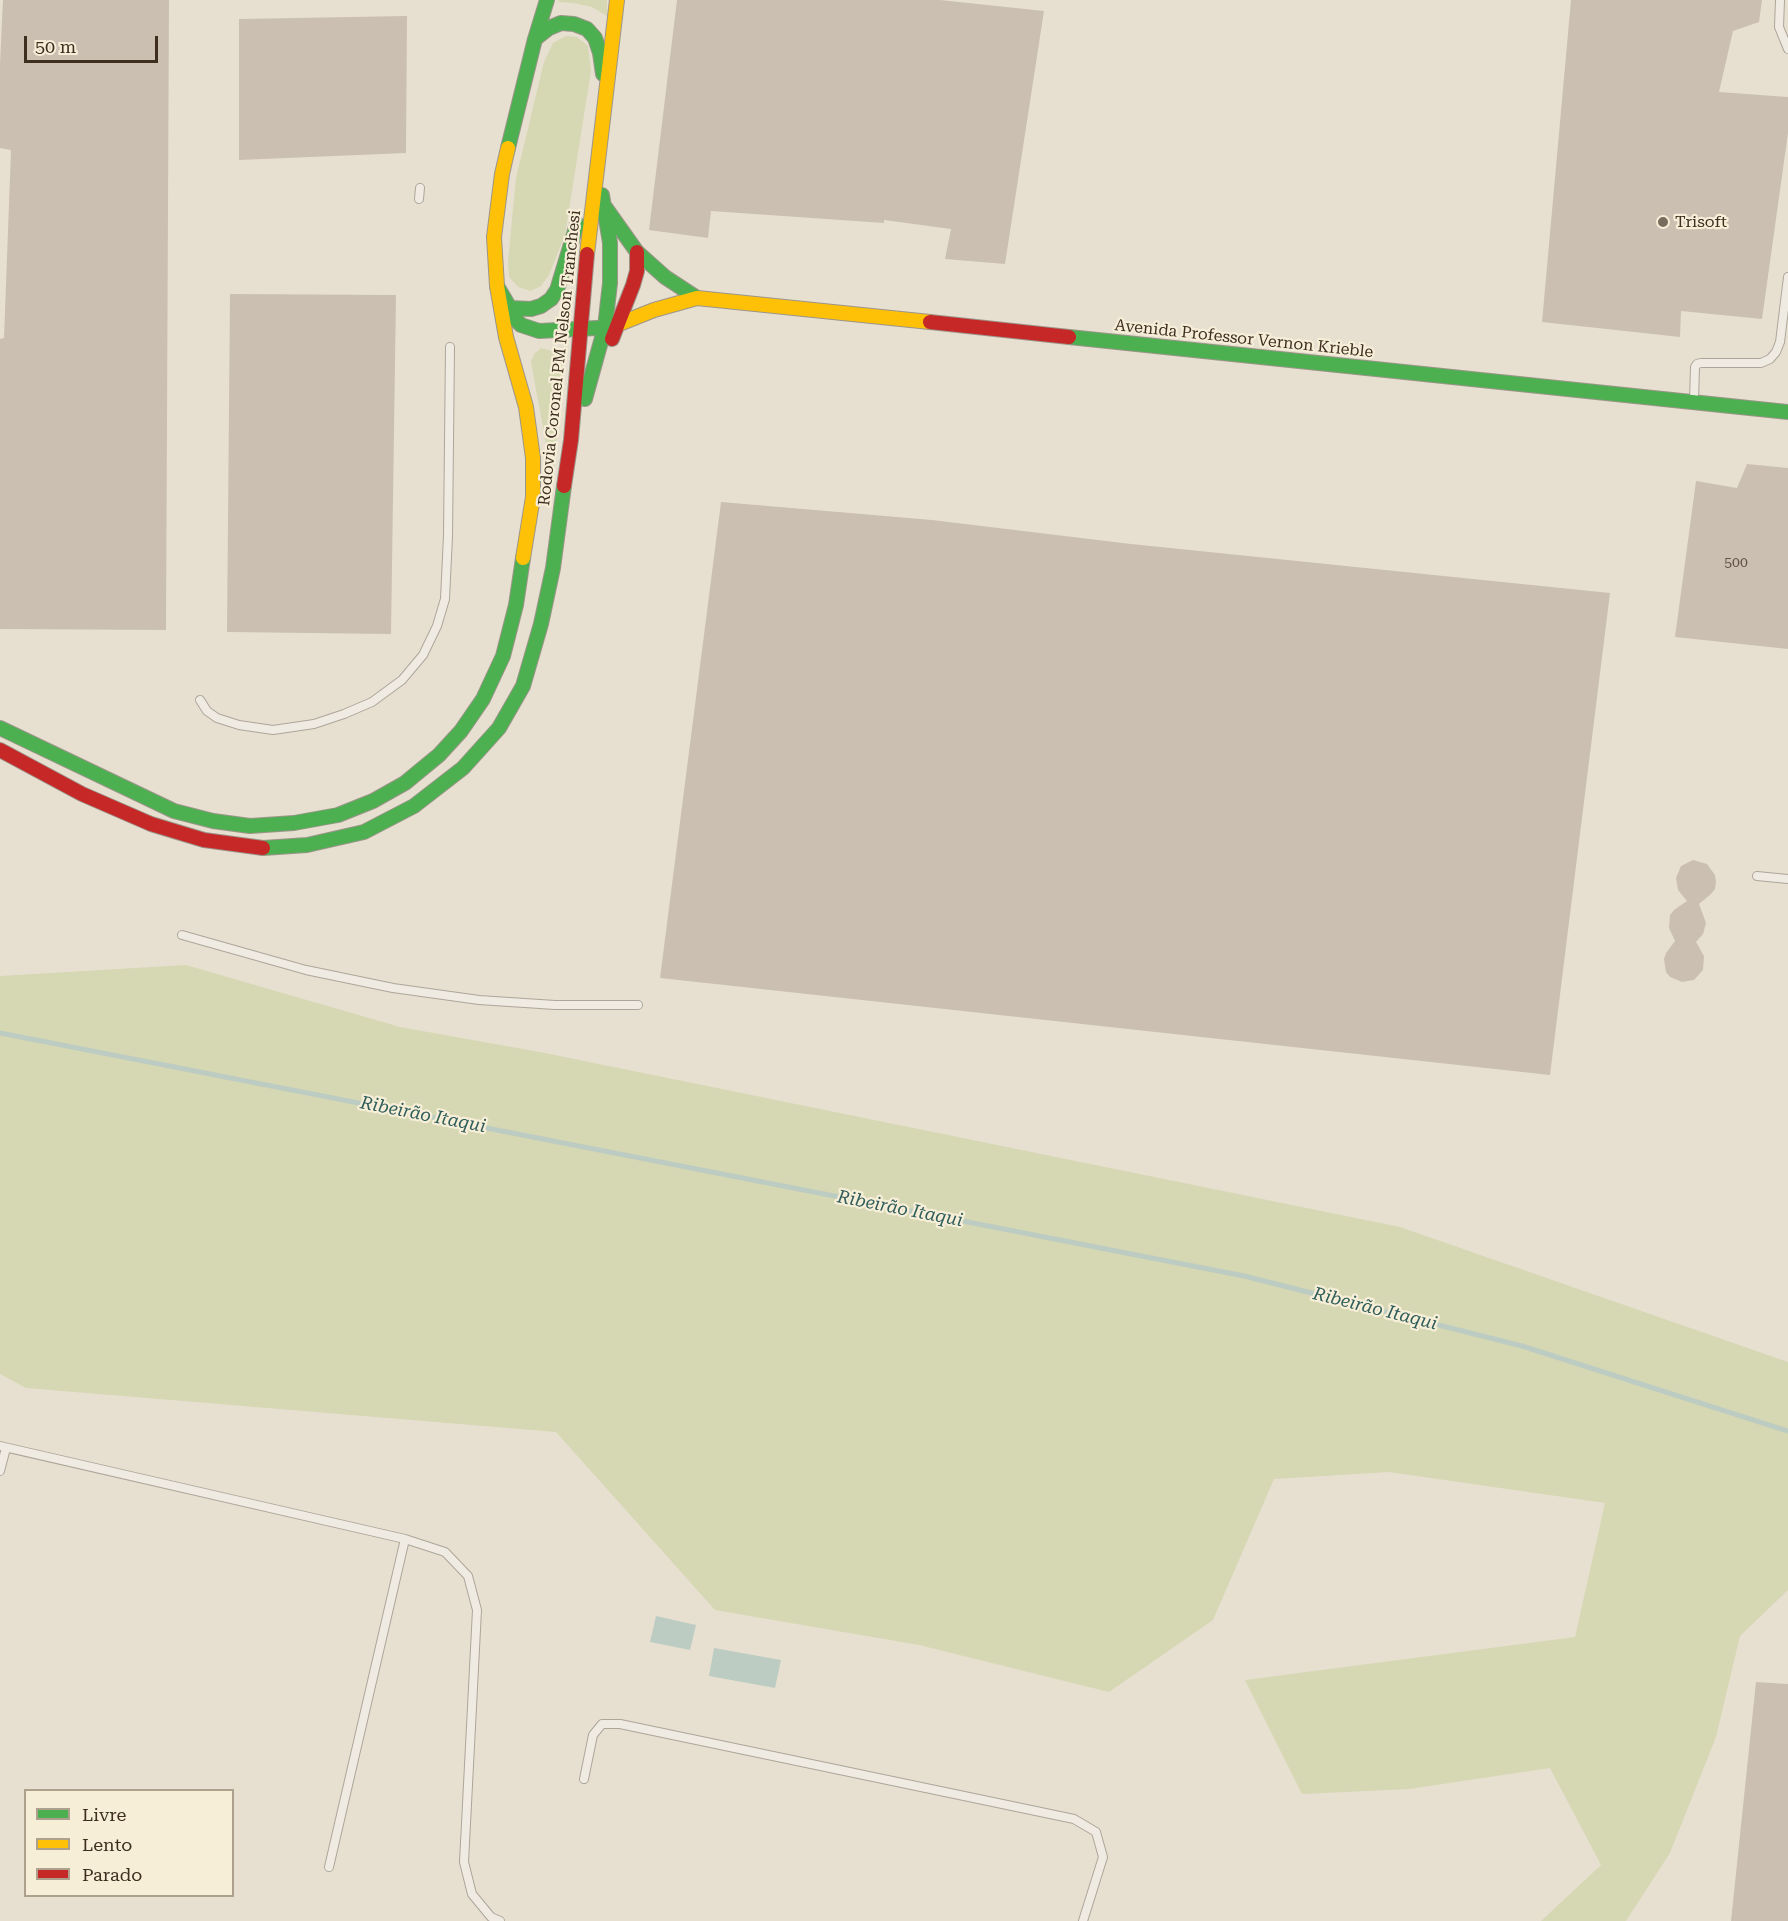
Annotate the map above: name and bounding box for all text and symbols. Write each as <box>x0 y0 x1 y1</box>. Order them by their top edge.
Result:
scale bar <box>27 24 160 62</box>
text: 50 m <box>35 36 76 57</box>
street label: Rodovia Coronel PM Nelson Tranchesi <box>535 209 585 507</box>
place label: Trisoft <box>1675 212 1727 232</box>
marker: Trisoft <box>1656 215 1670 229</box>
street label: Avenida Professor Vernon Krieble <box>1114 316 1374 362</box>
house number: 500 <box>1724 555 1748 571</box>
water label: Ribeirão Itaqui <box>358 1092 488 1138</box>
water label: Ribeirão Itaqui <box>835 1186 965 1232</box>
water label: Ribeirão Itaqui <box>1311 1283 1439 1335</box>
legend <box>24 1789 234 1897</box>
text: Livre <box>82 1804 126 1825</box>
text: Lento <box>82 1834 132 1855</box>
text: Parado <box>82 1864 142 1885</box>

